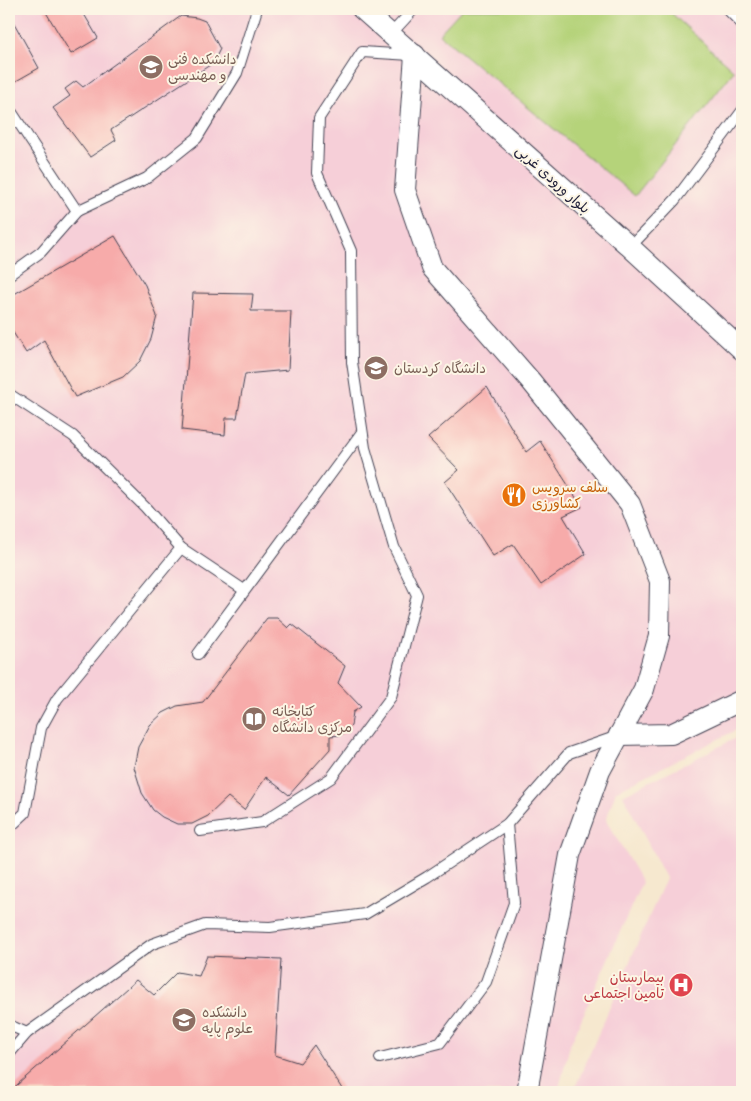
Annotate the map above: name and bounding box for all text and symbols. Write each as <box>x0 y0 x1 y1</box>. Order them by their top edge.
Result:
place label: دانشکده فنی و مهندسی <box>168 47 237 88</box>
school or university icon: دانشکده فنی و مهندسی <box>138 54 164 80</box>
street label: بلوار ورودی غربی <box>509 139 596 220</box>
school or university icon: دانشگاه کردستان <box>363 355 389 381</box>
place label: دانشگاه کردستان <box>394 356 486 381</box>
place label: سلف سرویس کشاورزی <box>532 475 608 516</box>
restaurant icon: سلف سرویس کشاورزی <box>501 482 527 508</box>
place label: کتابخانه مرکزی دانشگاه <box>272 699 352 740</box>
library icon: کتابخانه مرکزی دانشگاه <box>241 706 267 732</box>
place label: بیمارستان تامین اجتماعی <box>584 965 665 1006</box>
hospital icon: بیمارستان تامین اجتماعی <box>668 972 694 998</box>
place label: دانشکده علوم پایه <box>202 1000 253 1041</box>
school or university icon: دانشکده علوم پایه <box>171 1007 197 1033</box>

